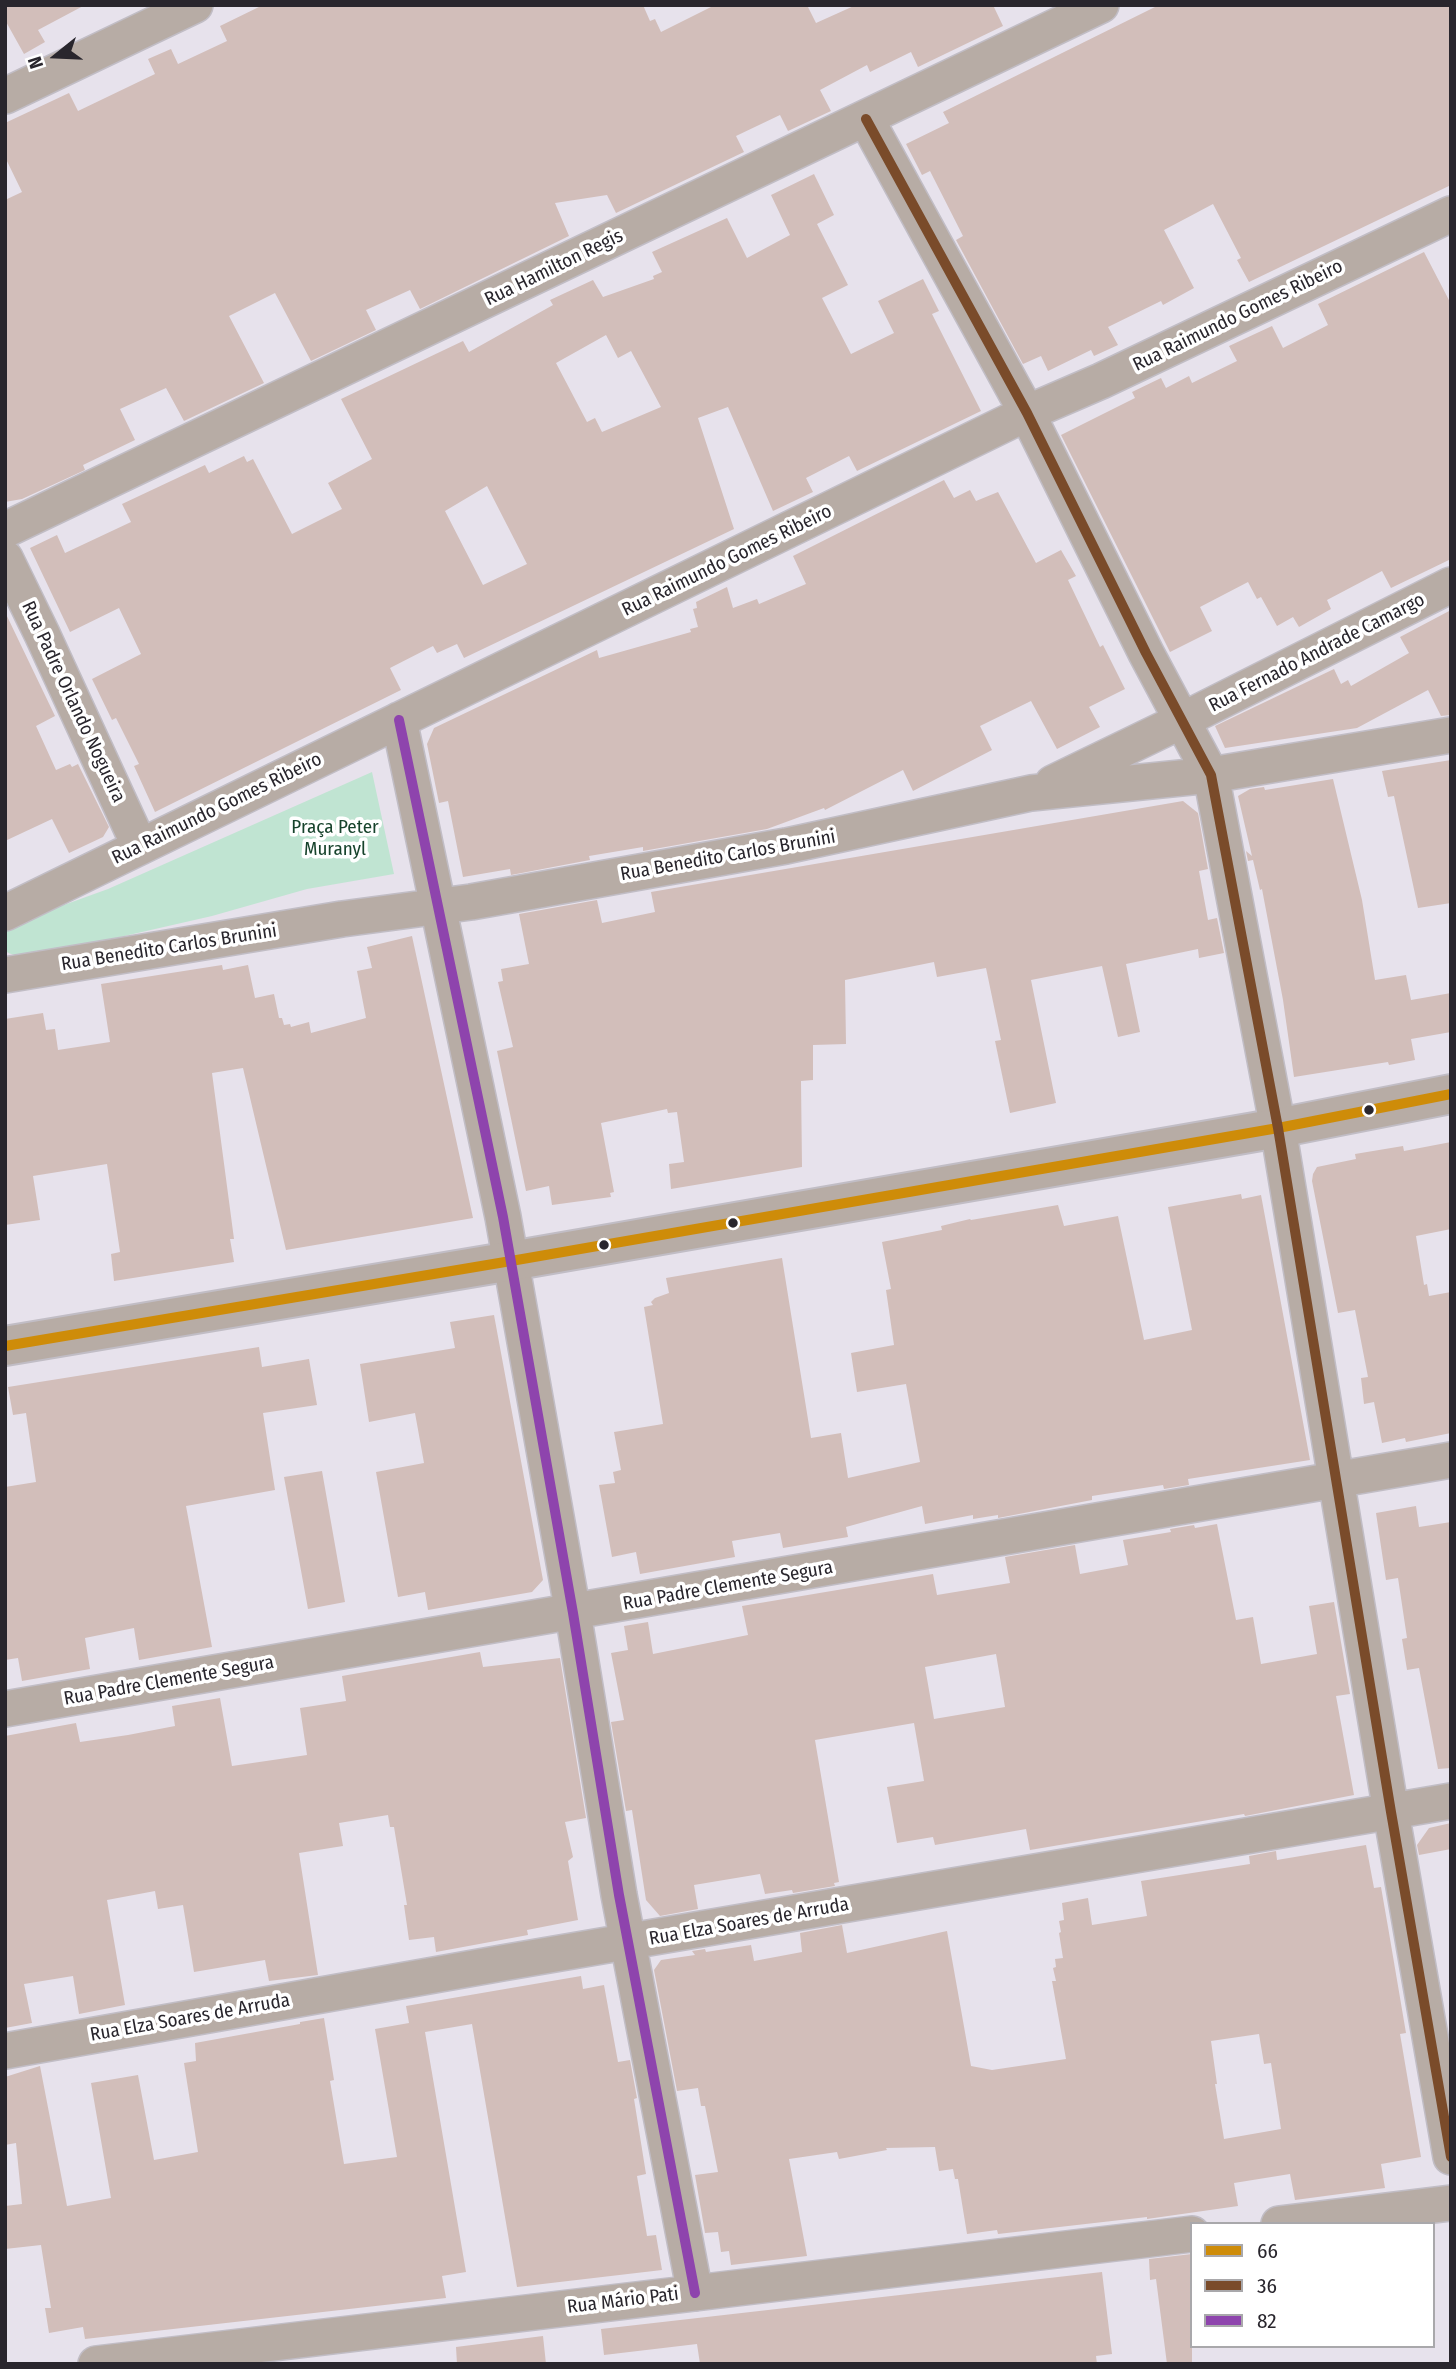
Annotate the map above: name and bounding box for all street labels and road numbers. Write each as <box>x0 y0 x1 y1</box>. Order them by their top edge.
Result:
street label: Rua Hamilton Regis <box>481 225 627 311</box>
street label: Rua Raimundo Gomes Ribeiro <box>1129 255 1347 377</box>
street label: Rua Raimundo Gomes Ribeiro <box>618 500 836 622</box>
street label: Rua Fernado Andrade Camargo <box>1205 589 1429 717</box>
street label: Rua Padre Orlando Nogueira <box>16 598 130 806</box>
street label: Rua Raimundo Gomes Ribeiro <box>108 748 326 870</box>
street label: Rua Benedito Carlos Brunini <box>619 826 837 886</box>
street label: Rua Benedito Carlos Brunini <box>60 920 278 976</box>
street label: Rua Padre Clemente Segura <box>621 1556 835 1616</box>
street label: Rua Padre Clemente Segura <box>62 1651 276 1711</box>
street label: Rua Elza Soares de Arruda <box>647 1893 851 1951</box>
street label: Rua Elza Soares de Arruda <box>88 1989 292 2047</box>
street label: Rua Mário Pati <box>566 2283 680 2319</box>

